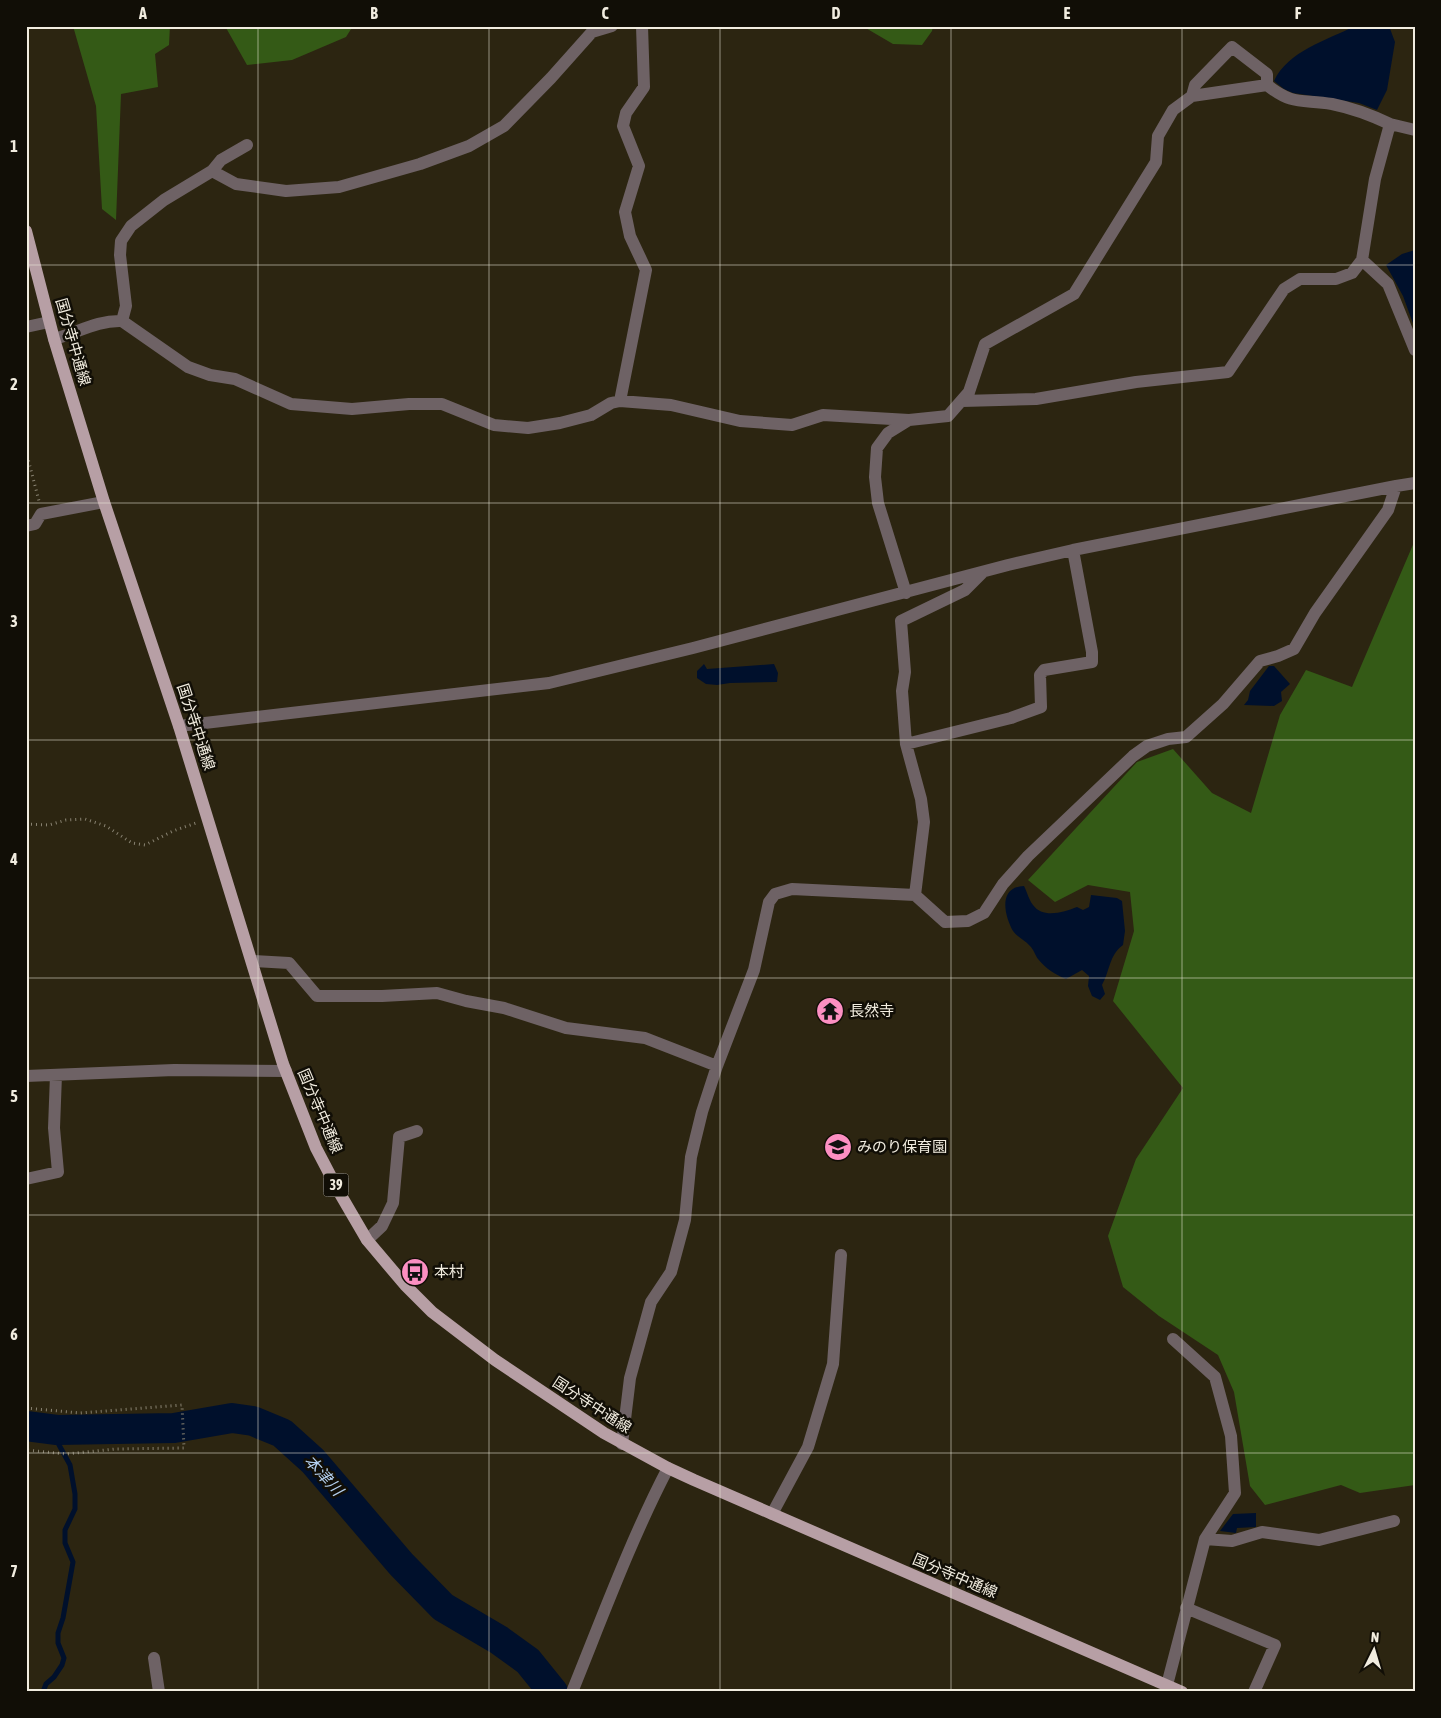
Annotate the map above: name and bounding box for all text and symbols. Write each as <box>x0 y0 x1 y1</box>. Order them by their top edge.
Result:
text: A <box>138 4 147 22</box>
text: B <box>370 4 378 22</box>
text: C <box>601 4 609 22</box>
text: D <box>832 4 841 22</box>
text: E <box>1064 4 1071 22</box>
text: F <box>1295 4 1302 22</box>
text: 1 <box>10 137 18 155</box>
street label: 国分寺中通線 <box>53 296 94 387</box>
text: 2 <box>10 375 18 393</box>
text: 3 <box>10 612 18 630</box>
street label: 国分寺中通線 <box>174 681 218 772</box>
text: 4 <box>9 850 18 868</box>
temple icon: 長然寺 <box>815 996 845 1026</box>
place label: 長然寺 <box>849 1002 894 1019</box>
street label: 国分寺中通線 <box>295 1066 346 1156</box>
text: 5 <box>10 1087 18 1105</box>
school or university icon: みのり保育園 <box>823 1132 853 1162</box>
place label: みのり保育園 <box>857 1138 947 1155</box>
road number: 39 <box>324 1174 348 1196</box>
bus stop icon: 本村 <box>400 1257 430 1287</box>
place label: 本村 <box>434 1263 464 1280</box>
text: 6 <box>10 1325 18 1343</box>
street label: 国分寺中通線 <box>550 1373 635 1436</box>
water label: 本津川 <box>301 1451 348 1500</box>
street label: 国分寺中通線 <box>910 1550 1000 1601</box>
text: 7 <box>10 1562 18 1580</box>
north arrow <box>1348 1626 1398 1676</box>
text: N <box>1370 1629 1380 1645</box>

